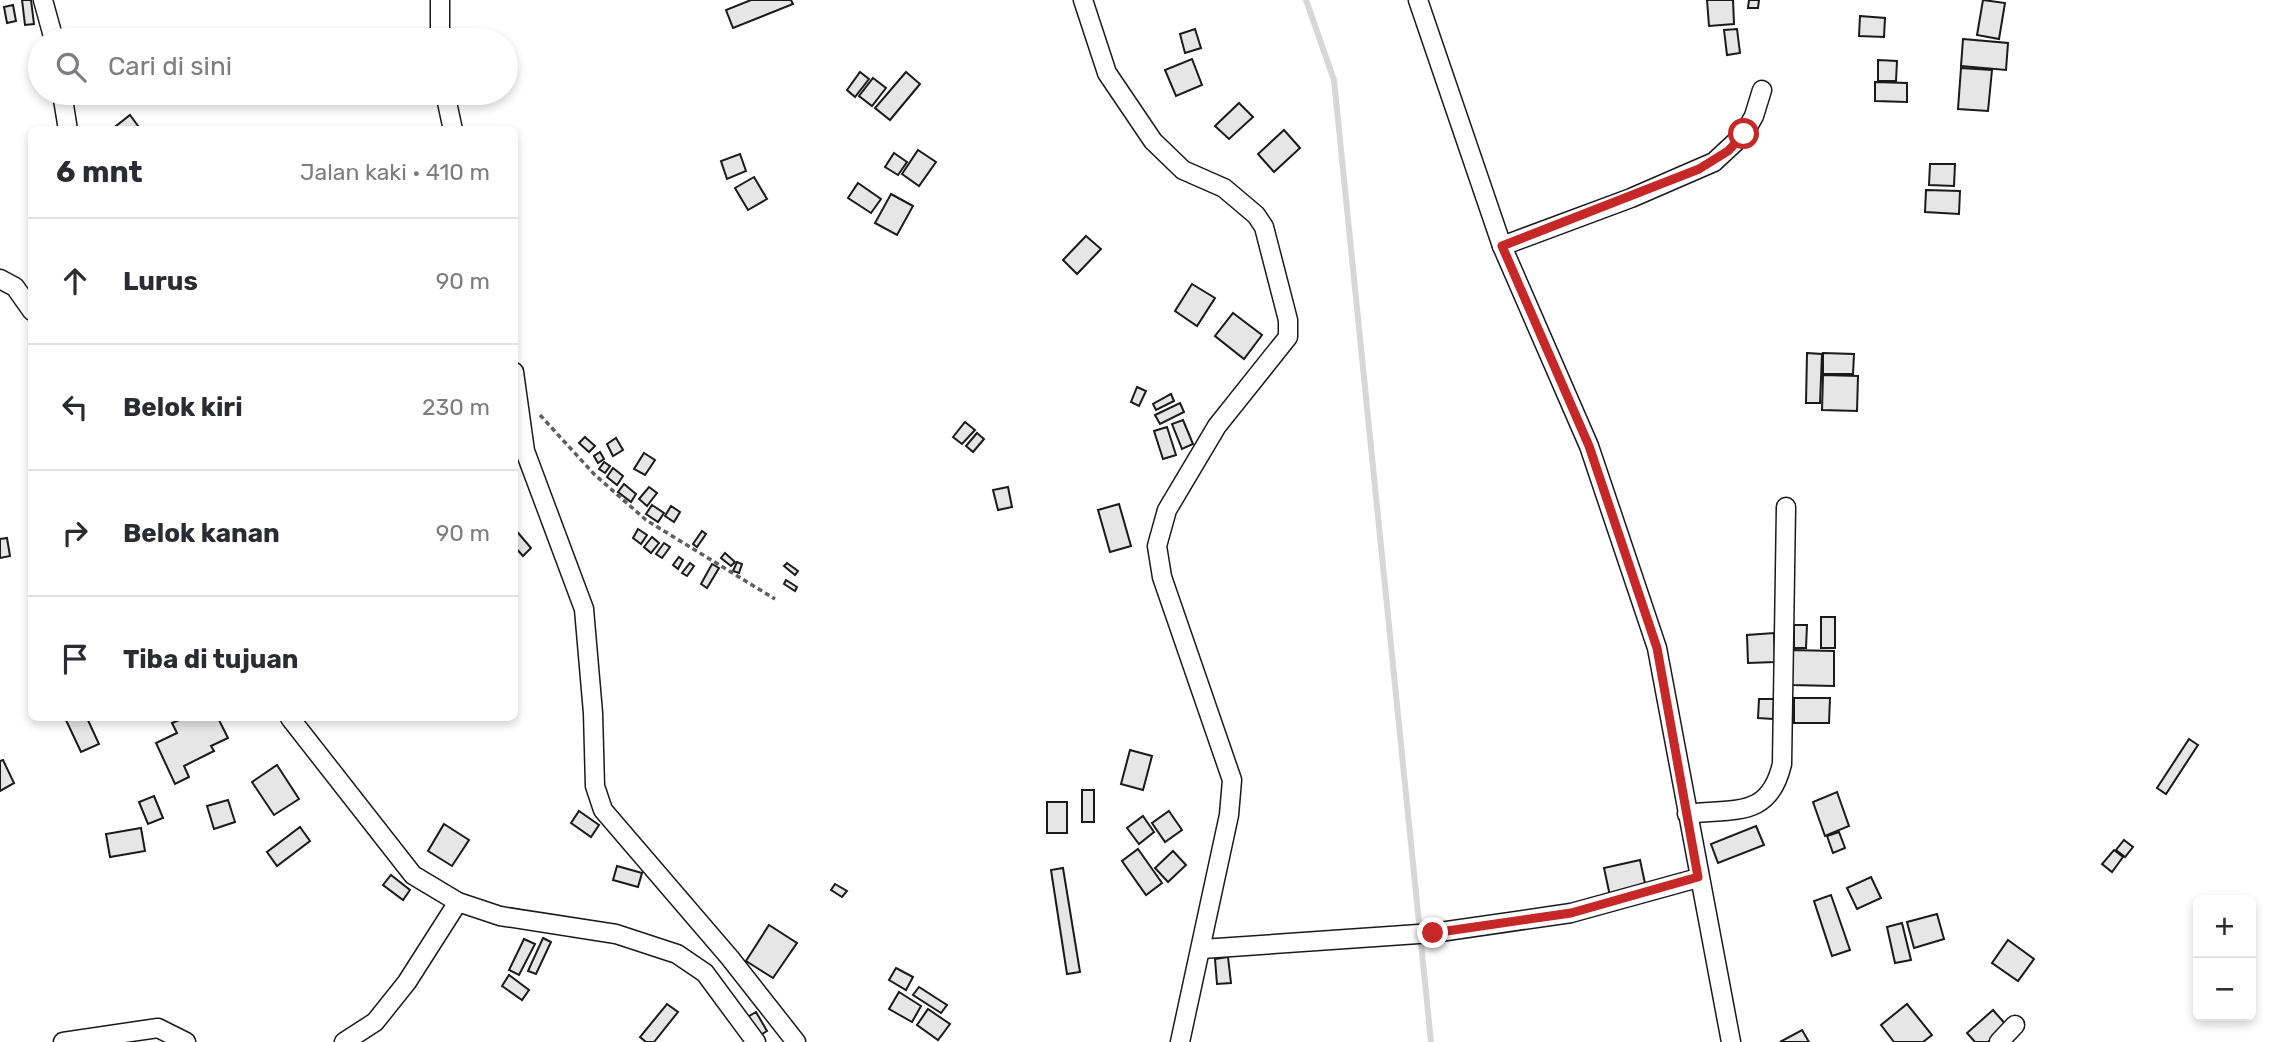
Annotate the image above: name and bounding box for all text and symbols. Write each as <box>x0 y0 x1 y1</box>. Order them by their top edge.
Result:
search box <box>28 28 518 105</box>
icon: search <box>52 48 90 86</box>
text: Cari di sini <box>108 51 232 82</box>
route start <box>1728 118 1759 149</box>
text: 6 mnt <box>56 154 143 190</box>
text: Jalan kaki · 410 m <box>300 158 490 186</box>
icon: ahead <box>56 262 94 300</box>
text: Lurus <box>123 266 198 297</box>
text: 90 m <box>436 267 490 295</box>
icon: left <box>56 388 94 426</box>
text: Belok kiri <box>123 392 243 423</box>
text: 230 m <box>422 393 490 421</box>
icon: right <box>56 514 94 552</box>
text: Belok kanan <box>123 518 280 549</box>
text: 90 m <box>436 519 490 547</box>
icon: arrive <box>56 640 94 678</box>
text: Tiba di tujuan <box>123 644 298 675</box>
map controls <box>2193 895 2256 1021</box>
button: + <box>2193 895 2256 958</box>
route end <box>1417 917 1448 948</box>
button: − <box>2193 958 2256 1021</box>

